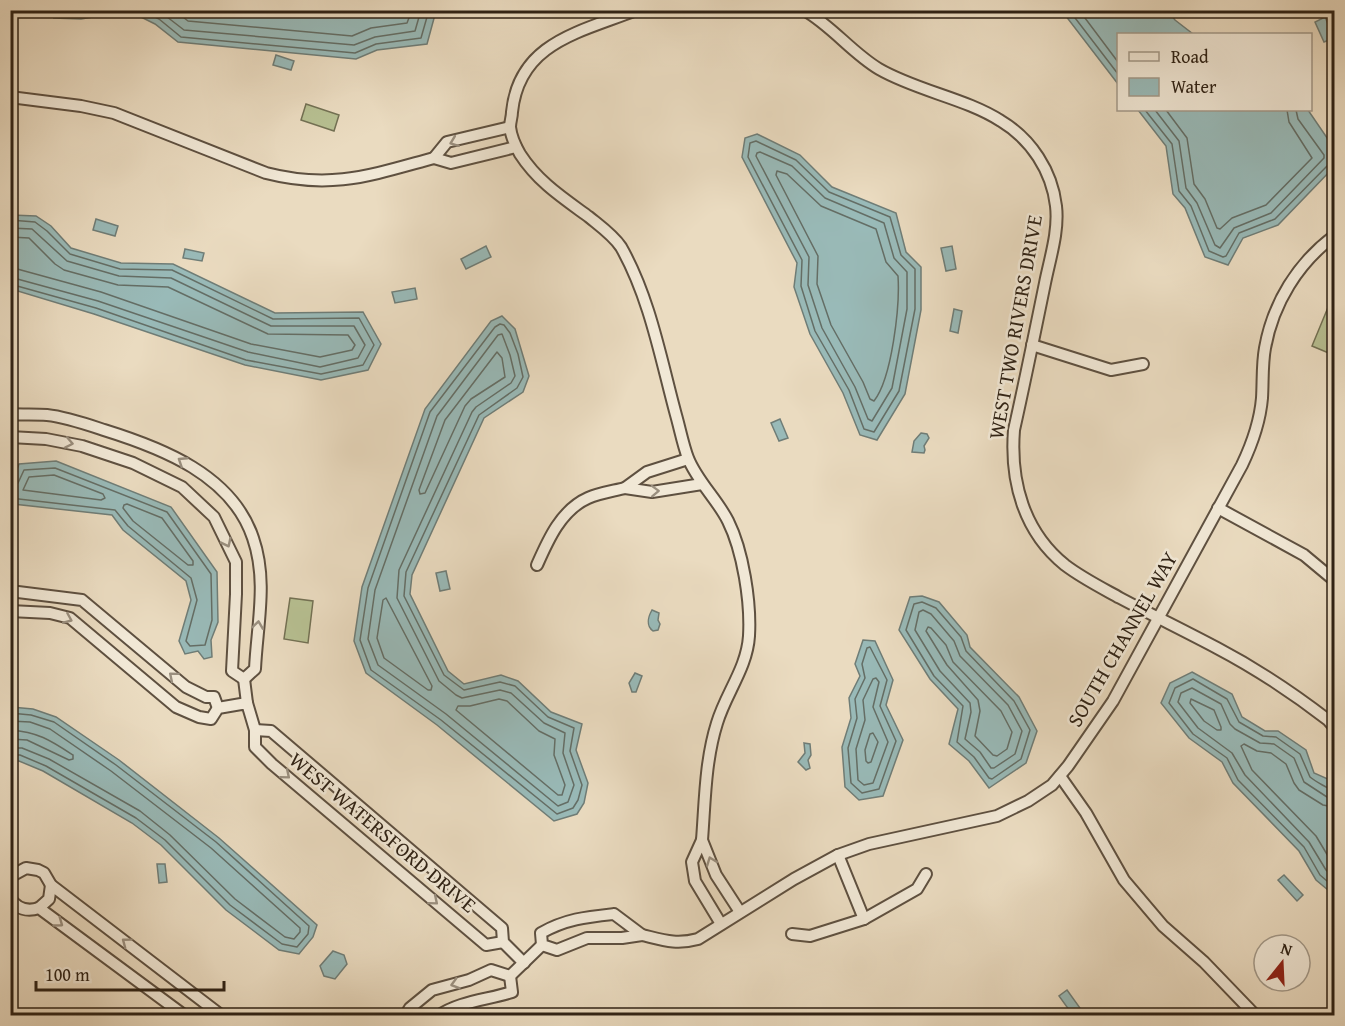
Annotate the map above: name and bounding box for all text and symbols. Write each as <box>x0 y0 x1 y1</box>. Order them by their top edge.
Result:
legend <box>1117 33 1312 111</box>
text: Road <box>1171 43 1209 70</box>
text: Water <box>1171 73 1217 100</box>
one-way arrow <box>449 135 460 147</box>
street label: WEST TWO RIVERS DRIVE <box>980 212 1050 442</box>
one-way arrow <box>63 436 73 449</box>
one-way arrow <box>178 457 189 468</box>
one-way arrow <box>650 484 659 497</box>
one-way arrow <box>219 537 231 548</box>
street label: SOUTH CHANNEL WAY <box>1059 545 1185 732</box>
one-way arrow <box>61 612 72 624</box>
one-way arrow <box>252 621 264 630</box>
one-way arrow <box>169 672 180 683</box>
street label: WEST WATERSFORD DRIVE <box>283 744 484 920</box>
one-way arrow <box>279 768 290 779</box>
one-way arrow <box>706 857 718 868</box>
one-way arrow <box>427 894 438 905</box>
one-way arrow <box>53 916 64 927</box>
north arrow <box>1252 933 1312 993</box>
text: N <box>1278 936 1296 962</box>
one-way arrow <box>121 938 132 949</box>
scale bar <box>36 954 224 992</box>
text: 100 m <box>45 961 90 988</box>
one-way arrow <box>450 977 461 989</box>

